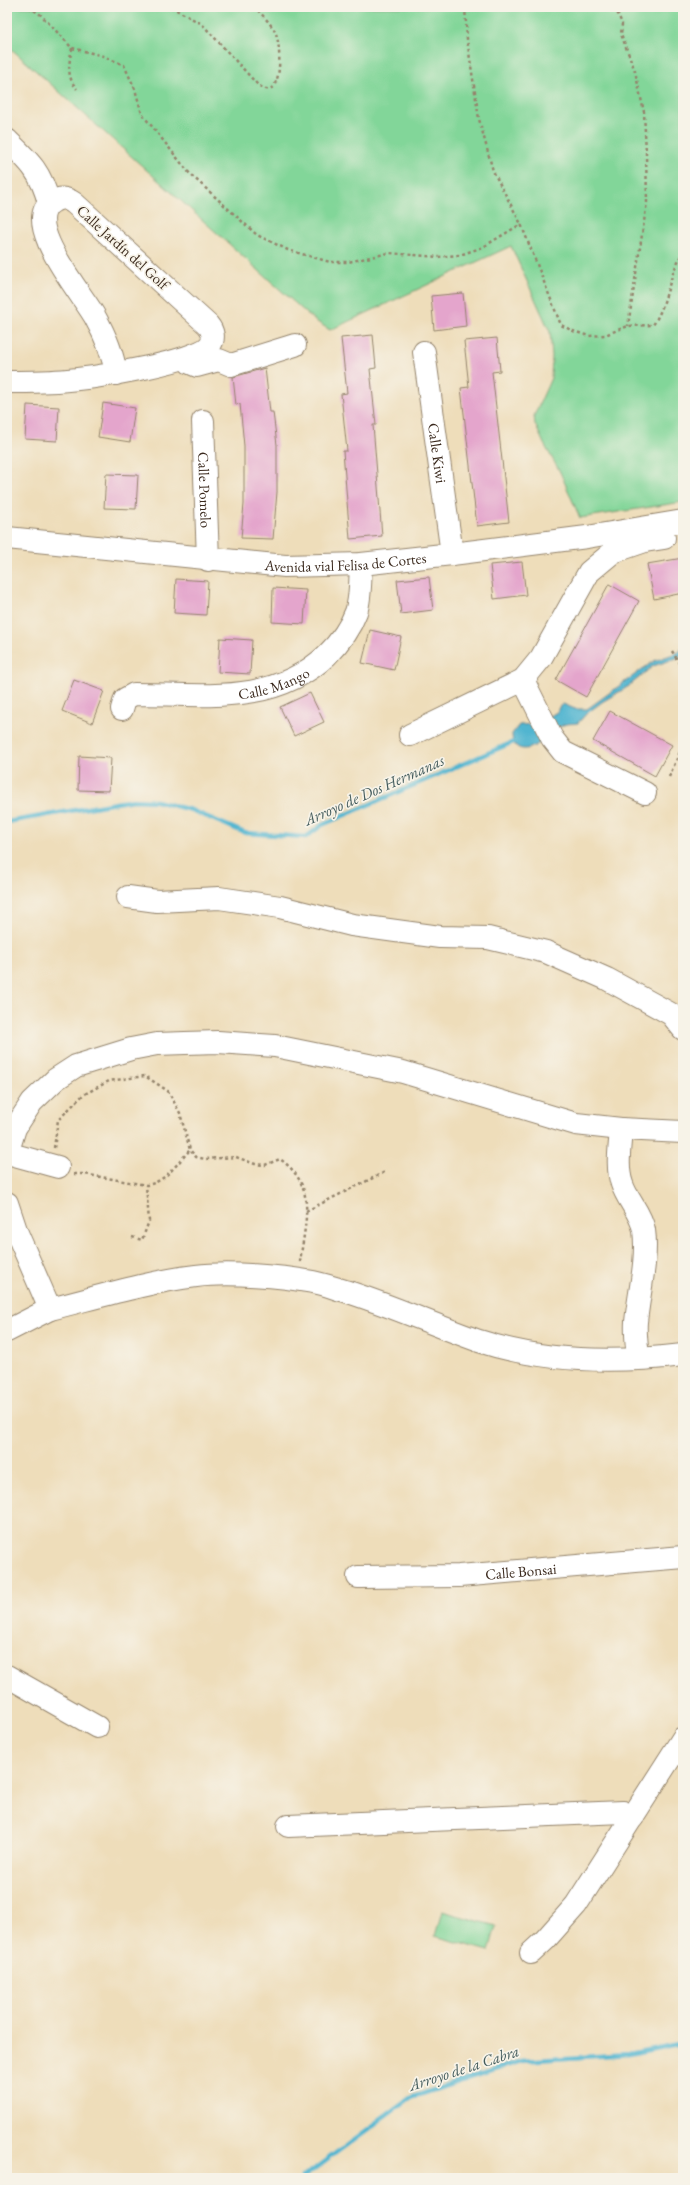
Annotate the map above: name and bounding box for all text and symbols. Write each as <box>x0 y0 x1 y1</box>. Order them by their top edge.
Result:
street label: Calle Jardín del Golf <box>73 201 175 295</box>
street label: Calle Kiwi <box>424 422 452 485</box>
street label: Calle Pomelo <box>195 451 216 528</box>
street label: Avenida vial Felisa de Cortes <box>263 547 427 576</box>
street label: Calle Mango <box>237 662 313 703</box>
water label: Arroyo de Dos Hermanas <box>300 749 448 831</box>
street label: Calle Bonsai <box>484 1558 557 1583</box>
water label: Arroyo de la Cabra <box>405 2040 522 2096</box>

